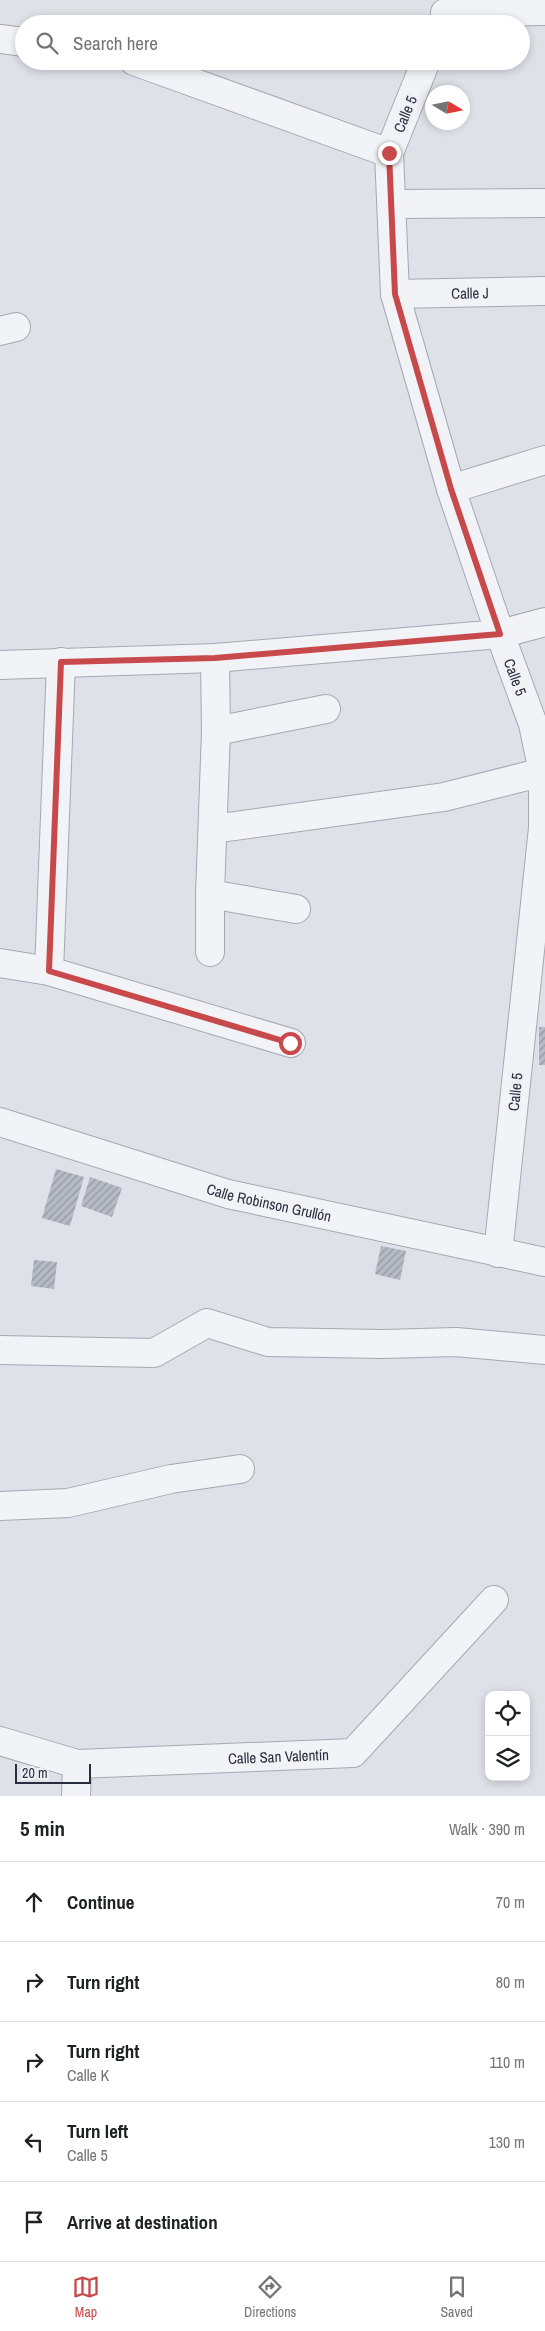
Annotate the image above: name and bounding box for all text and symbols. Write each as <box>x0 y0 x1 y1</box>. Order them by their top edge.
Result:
search box <box>15 15 530 70</box>
icon: search <box>33 29 61 57</box>
text: Search here <box>73 30 158 56</box>
north arrow <box>425 85 470 130</box>
street label: Calle 5 <box>388 92 422 136</box>
route end <box>378 142 401 165</box>
street label: Calle J <box>451 282 489 303</box>
street label: Calle 5 <box>499 655 532 699</box>
route start <box>279 1032 302 1055</box>
street label: Calle 5 <box>503 1072 527 1112</box>
street label: Calle Robinson Grullón <box>204 1177 333 1226</box>
map controls <box>485 1691 530 1781</box>
button: locate <box>485 1691 530 1736</box>
button: layers <box>485 1736 530 1781</box>
street label: Calle San Valentín <box>228 1743 329 1768</box>
scale bar <box>15 1761 91 1784</box>
text: 20 m <box>22 1764 48 1782</box>
text: 5 min <box>20 1814 65 1843</box>
text: Walk · 390 m <box>449 1818 525 1840</box>
icon: ahead <box>20 1888 48 1916</box>
text: Continue <box>67 1889 135 1915</box>
text: 70 m <box>496 1891 525 1913</box>
icon: right <box>20 1968 48 1996</box>
text: Turn right <box>67 1969 139 1995</box>
text: 80 m <box>496 1971 525 1993</box>
text: Turn right <box>67 2038 139 2064</box>
icon: right <box>20 2048 48 2076</box>
text: 110 m <box>489 2051 525 2073</box>
text: Calle K <box>67 2064 109 2086</box>
text: Turn left <box>67 2118 128 2144</box>
icon: left <box>20 2128 48 2156</box>
text: 130 m <box>489 2131 525 2153</box>
text: Calle 5 <box>67 2144 108 2166</box>
icon: arrive <box>20 2208 48 2236</box>
text: Arrive at destination <box>67 2209 218 2235</box>
tab: Map <box>72 2273 100 2321</box>
tab: Directions <box>244 2273 296 2321</box>
tab: Saved <box>440 2273 473 2321</box>

